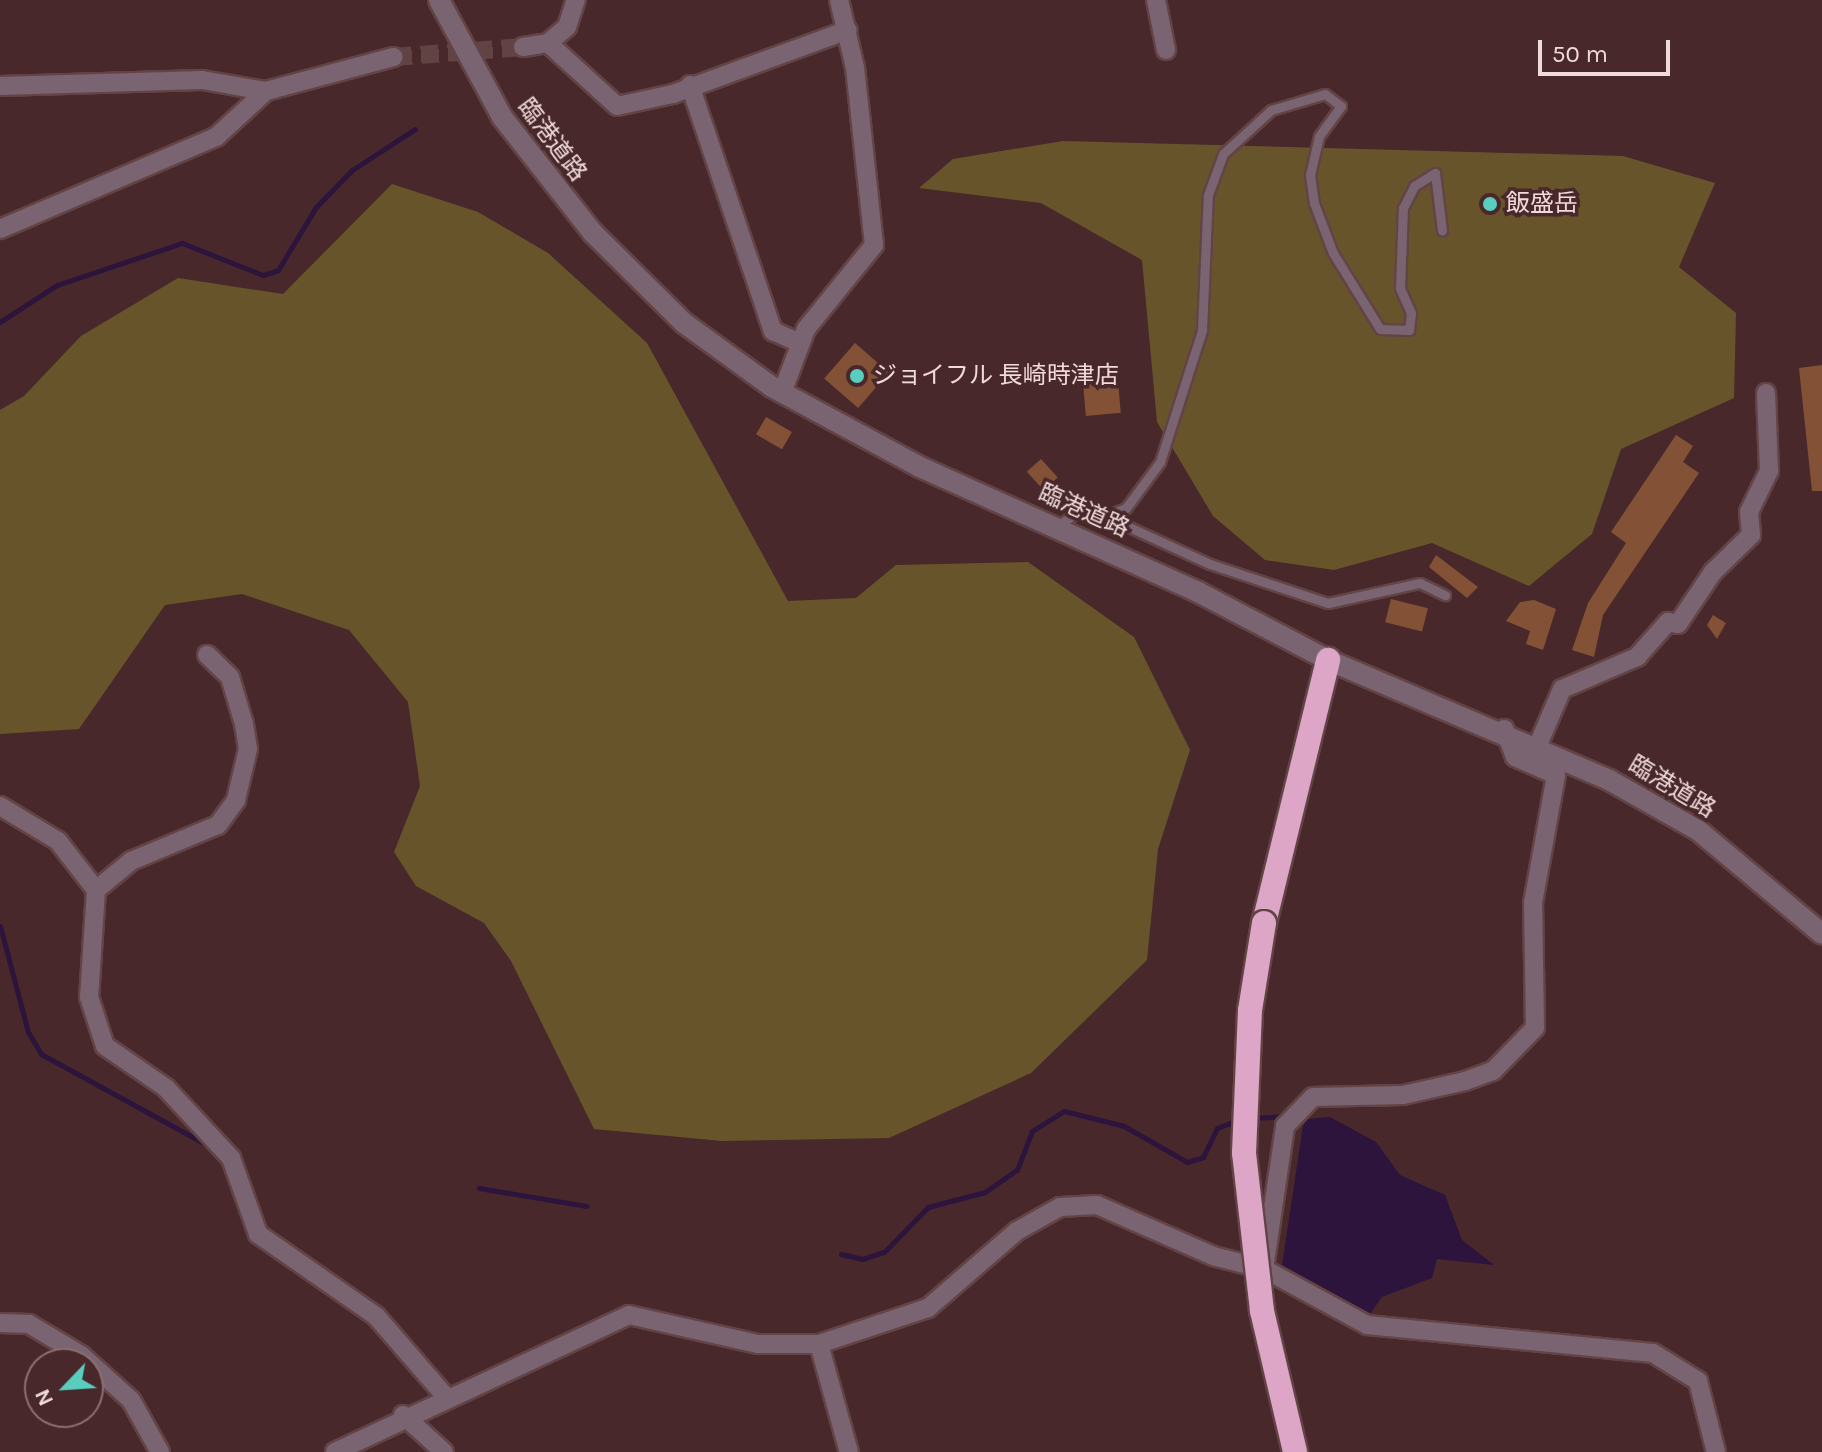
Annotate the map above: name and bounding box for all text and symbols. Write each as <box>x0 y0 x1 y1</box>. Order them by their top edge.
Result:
scale bar <box>1542 24 1674 74</box>
text: 50 m <box>1552 40 1608 68</box>
street label: 臨港道路 <box>512 93 592 187</box>
place label: 飯盛岳 <box>1506 190 1578 218</box>
marker: 飯盛岳 <box>1481 195 1499 213</box>
place label: ジョイフル 長崎時津店 <box>873 362 1119 390</box>
marker: ジョイフル 長崎時津店 <box>848 367 866 385</box>
street label: 臨港道路 <box>1034 478 1134 544</box>
street label: 臨港道路 <box>1623 750 1721 824</box>
north arrow <box>24 1348 104 1428</box>
text: N <box>29 1385 59 1410</box>

